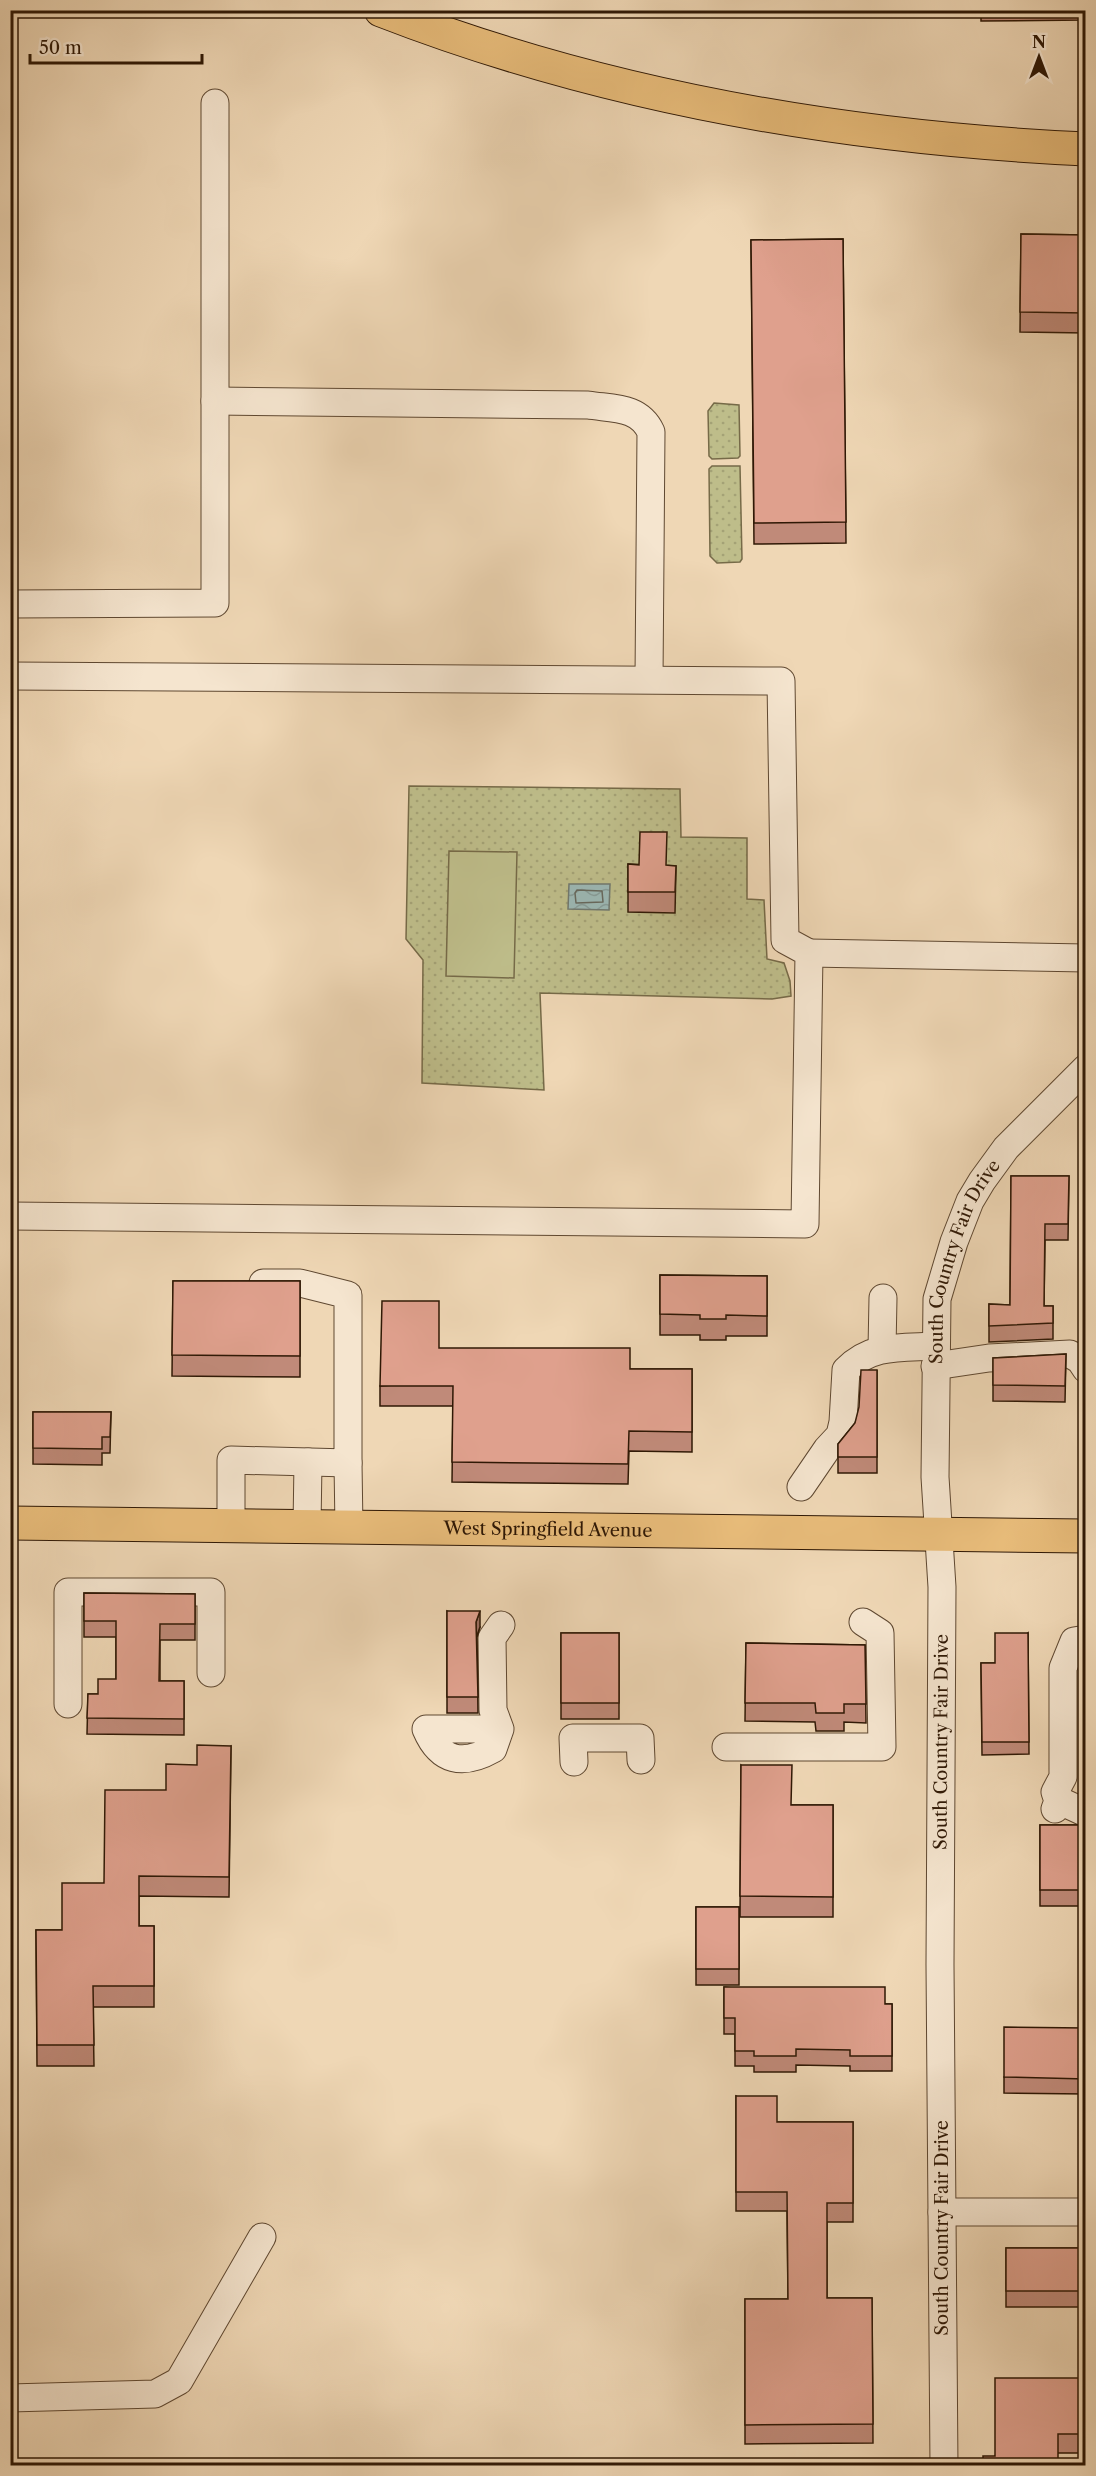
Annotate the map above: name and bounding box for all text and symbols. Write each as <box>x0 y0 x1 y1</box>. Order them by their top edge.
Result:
scale bar <box>30 27 202 65</box>
north arrow <box>1009 27 1069 87</box>
text: N <box>1032 32 1046 52</box>
text: 50 m <box>39 37 82 59</box>
street label: South Country Fair Drive <box>925 1155 1005 1364</box>
street label: West Springfield Avenue <box>442 1517 652 1542</box>
street label: South Country Fair Drive <box>930 1634 953 1850</box>
street label: South Country Fair Drive <box>931 2120 953 2336</box>

